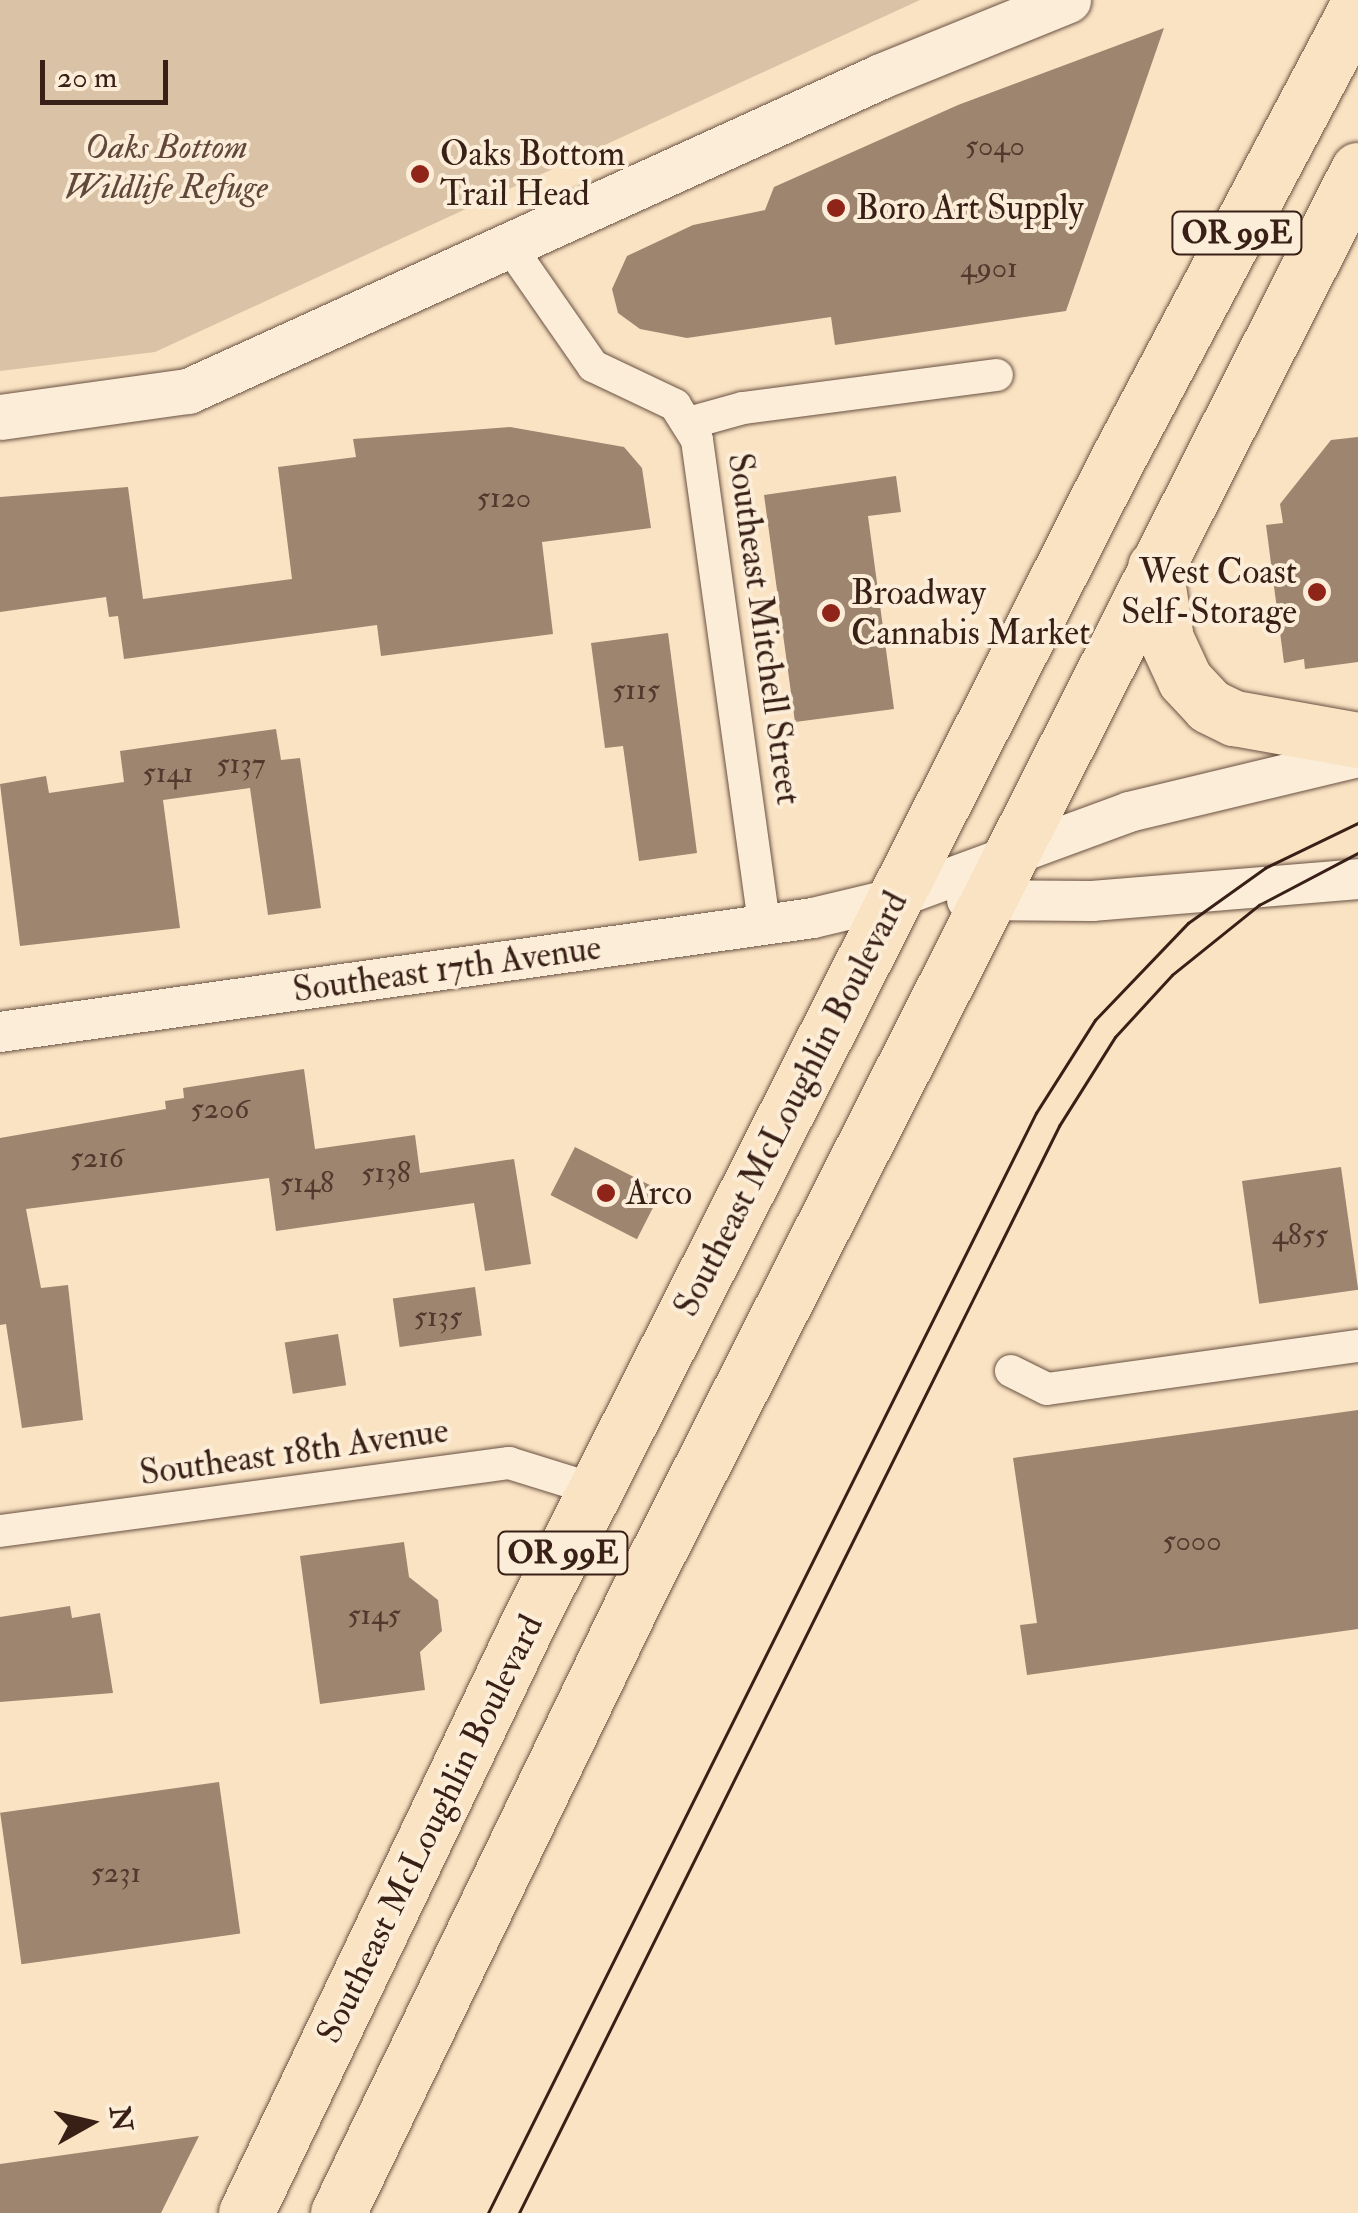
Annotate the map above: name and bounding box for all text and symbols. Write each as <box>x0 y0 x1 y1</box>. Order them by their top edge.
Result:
scale bar <box>45 40 172 102</box>
text: 20 m <box>57 59 117 96</box>
park label: Oaks Bottom Wildlife Refuge <box>64 126 268 208</box>
house number: 5040 <box>965 128 1025 164</box>
place label: Oaks Bottom Trail Head <box>440 133 625 215</box>
marker: Oaks Bottom Trail Head <box>409 163 431 185</box>
place label: Boro Art Supply <box>856 187 1084 229</box>
marker: Boro Art Supply <box>825 197 847 219</box>
road number: OR 99E <box>1170 206 1304 260</box>
house number: 4901 <box>960 250 1018 286</box>
street label: Southeast Mitchell Street <box>719 450 809 808</box>
house number: 5120 <box>477 480 531 516</box>
place label: West Coast Self-Storage <box>1121 551 1297 633</box>
place label: Broadway Cannabis Market <box>851 572 1090 654</box>
marker: West Coast Self-Storage <box>1306 581 1328 603</box>
marker: Broadway Cannabis Market <box>820 602 842 624</box>
house number: 5115 <box>612 672 660 708</box>
house number: 5137 <box>216 746 266 782</box>
house number: 5141 <box>143 755 193 791</box>
street label: Southeast McLoughlin Boulevard <box>665 884 917 1324</box>
street label: Southeast 17th Avenue <box>290 927 604 1011</box>
house number: 5206 <box>191 1091 249 1127</box>
house number: 5216 <box>70 1140 124 1176</box>
house number: 5138 <box>361 1155 411 1191</box>
house number: 5148 <box>280 1165 334 1201</box>
place label: Arco <box>626 1172 692 1214</box>
marker: Arco <box>595 1182 617 1204</box>
house number: 4855 <box>1272 1217 1328 1253</box>
house number: 5135 <box>414 1299 462 1335</box>
street label: Southeast 18th Avenue <box>137 1410 451 1494</box>
house number: 5000 <box>1162 1523 1222 1559</box>
road number: OR 99E <box>496 1526 630 1580</box>
house number: 5145 <box>347 1597 401 1633</box>
street label: Southeast McLoughlin Boulevard <box>308 1608 552 2050</box>
house number: 5231 <box>91 1855 141 1891</box>
north arrow <box>40 2073 140 2173</box>
text: N <box>101 2104 139 2134</box>

